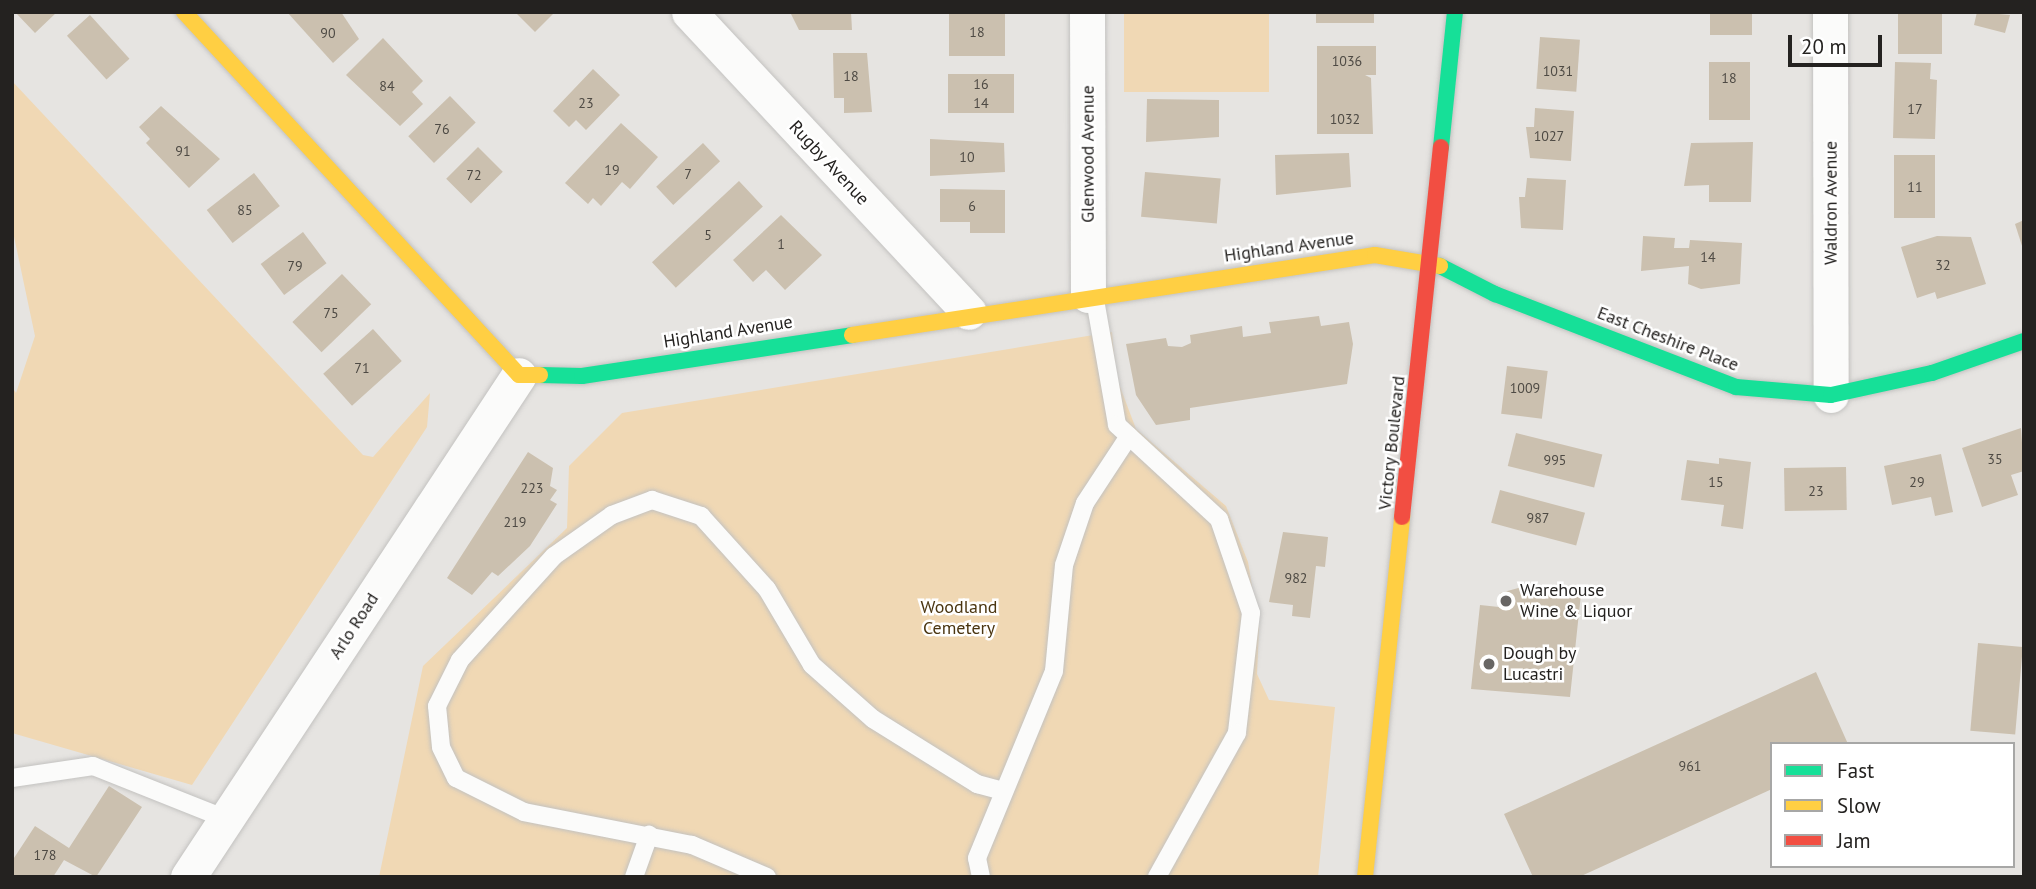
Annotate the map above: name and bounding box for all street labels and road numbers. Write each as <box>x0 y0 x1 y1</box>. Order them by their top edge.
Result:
street label: Glenwood Avenue <box>1077 85 1099 223</box>
street label: Rugby Avenue <box>784 116 874 210</box>
street label: Waldron Avenue <box>1820 141 1842 265</box>
street label: Highland Avenue <box>1223 227 1355 267</box>
street label: East Cheshire Place <box>1594 302 1742 376</box>
street label: Highland Avenue <box>662 311 794 353</box>
street label: Victory Boulevard <box>1374 375 1410 511</box>
street label: Arlo Road <box>325 589 383 663</box>

